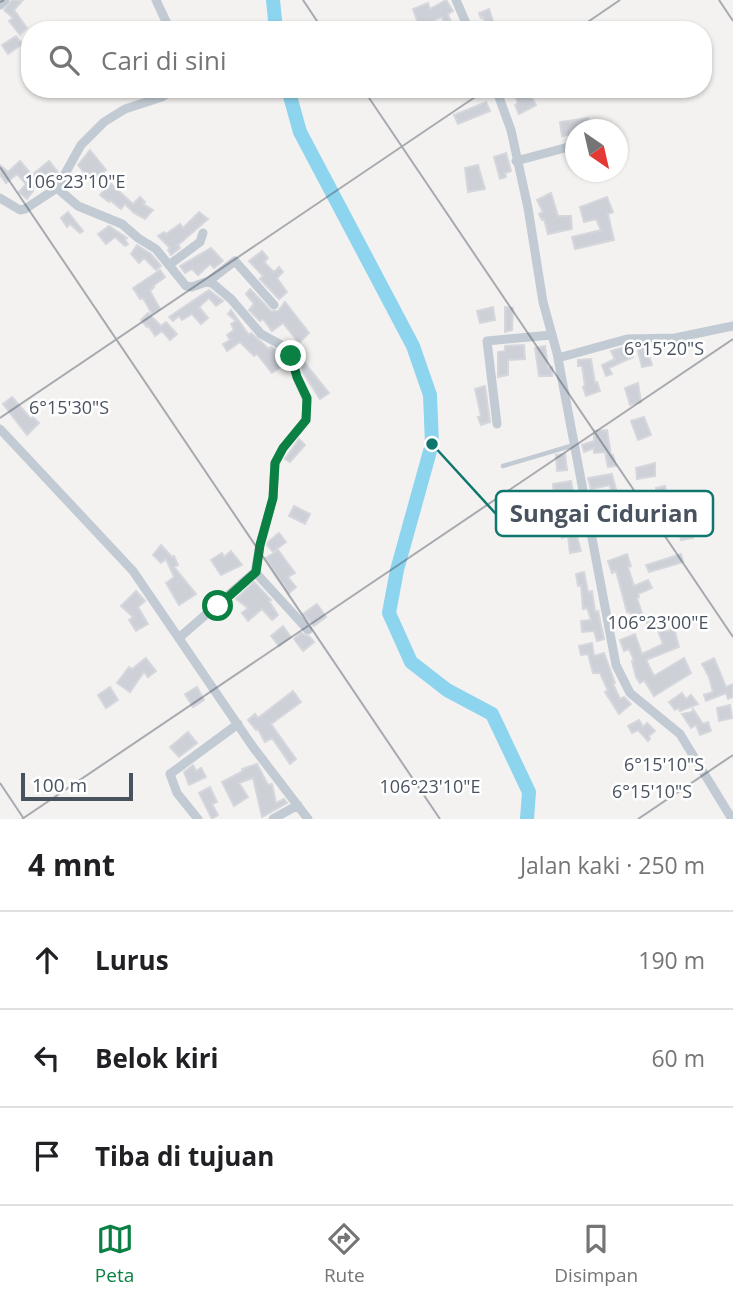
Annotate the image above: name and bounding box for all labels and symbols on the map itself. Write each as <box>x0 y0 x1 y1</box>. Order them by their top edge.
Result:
north arrow <box>565 119 628 182</box>
text: 106°23'10"E <box>25 169 125 193</box>
text: 6°15'20"S <box>624 336 704 360</box>
route end <box>275 340 306 371</box>
text: 6°15'30"S <box>29 395 109 419</box>
callout: Sungai Cidurian <box>496 491 713 536</box>
text: Sungai Cidurian <box>510 496 698 529</box>
route start <box>202 590 233 621</box>
text: 106°23'00"E <box>608 610 708 634</box>
text: 6°15'10"S <box>624 752 704 776</box>
scale bar <box>21 770 133 802</box>
text: 106°23'10"E <box>380 774 480 798</box>
text: 6°15'10"S <box>612 779 692 803</box>

